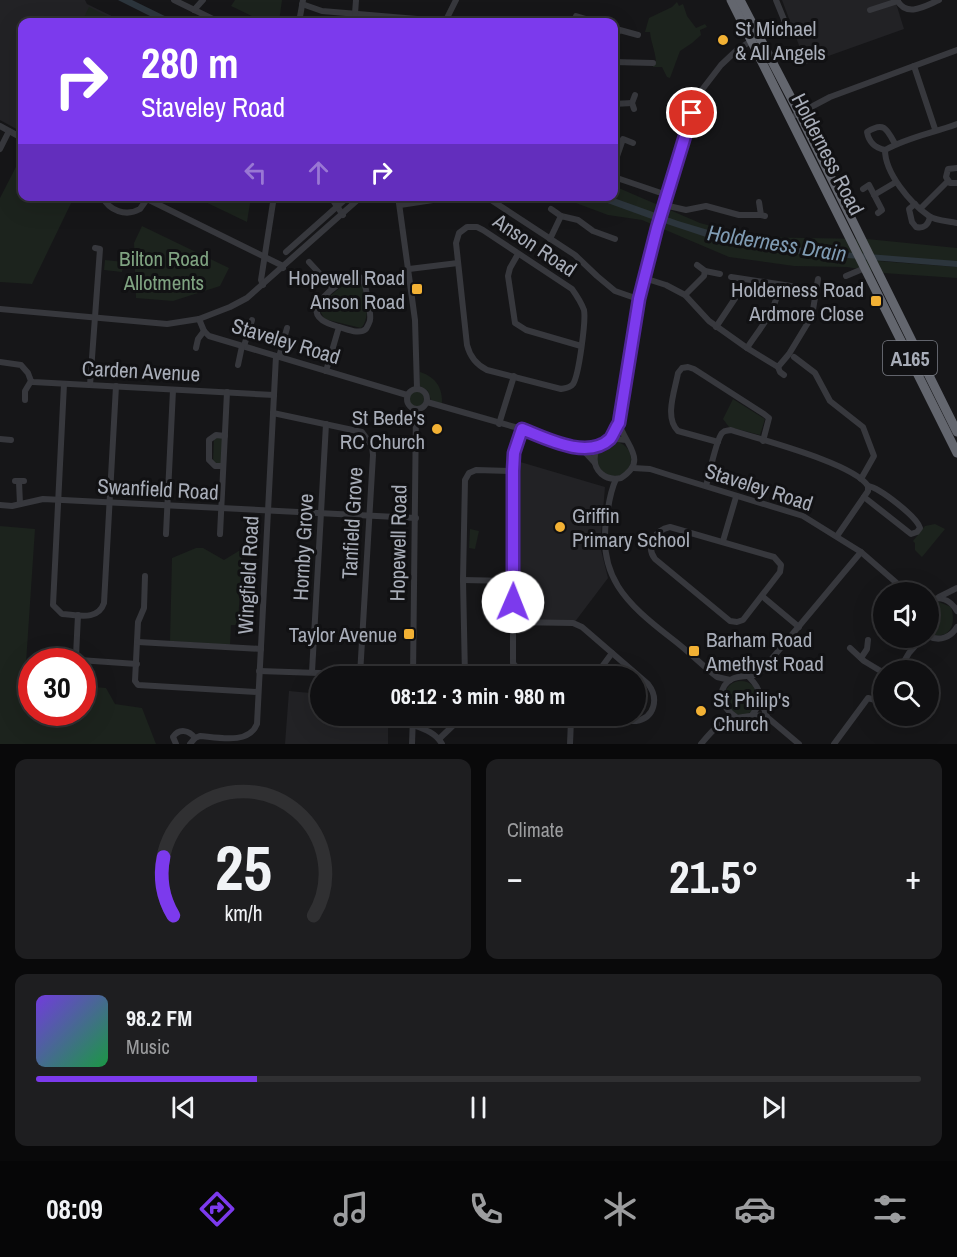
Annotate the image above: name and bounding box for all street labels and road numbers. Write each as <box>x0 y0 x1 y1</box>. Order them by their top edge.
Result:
street label: Holderness Road <box>785 88 871 220</box>
street label: Anson Road <box>487 206 582 284</box>
street label: Staveley Road <box>228 311 344 371</box>
road number: A165 <box>883 341 937 375</box>
street label: Carden Avenue <box>81 353 201 389</box>
street label: Staveley Road <box>701 456 817 518</box>
street label: Tanfield Grove <box>335 466 369 580</box>
street label: Swanfield Road <box>97 471 219 507</box>
street label: Hopewell Road <box>382 484 414 602</box>
street label: Hornby Grove <box>286 493 320 601</box>
street label: Wingfield Road <box>230 515 266 635</box>

